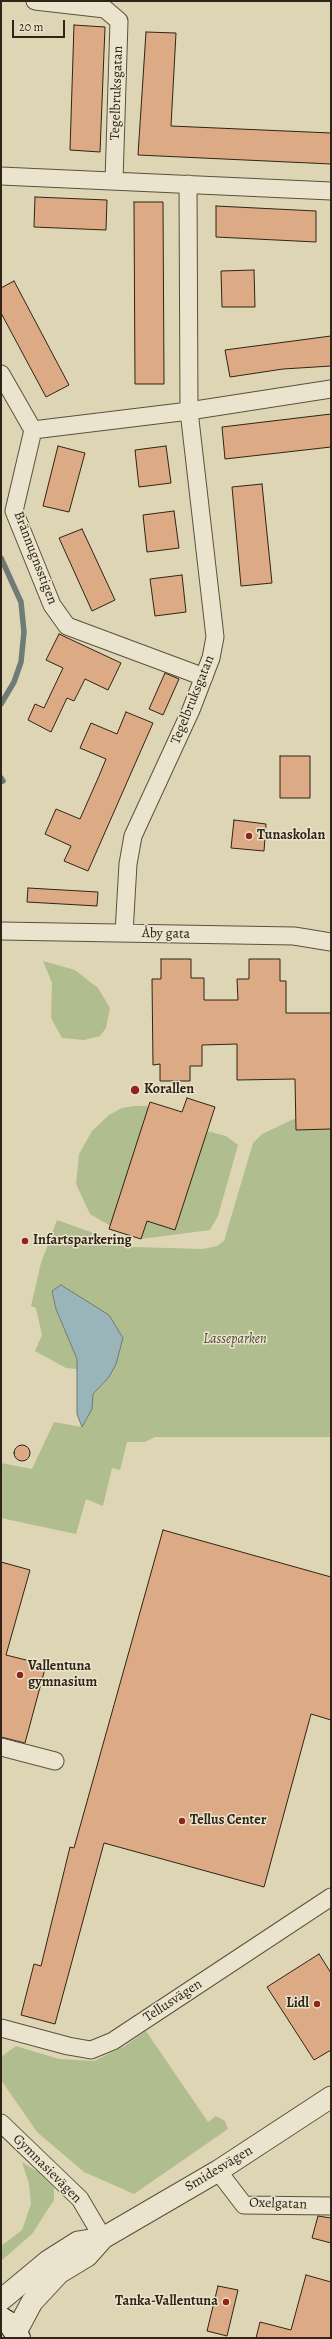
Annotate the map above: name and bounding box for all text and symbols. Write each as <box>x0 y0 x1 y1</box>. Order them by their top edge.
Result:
scale bar <box>14 12 67 38</box>
text: 20 m <box>19 19 43 35</box>
street label: Tegelbruksgatan <box>107 46 127 140</box>
street label: Brännugnsstigen <box>10 509 60 607</box>
street label: Tegelbruksgatan <box>168 653 218 747</box>
place label: Tunaskolan <box>257 828 325 844</box>
marker: Tunaskolan <box>244 831 254 841</box>
street label: Åby gata <box>142 925 190 943</box>
place label: Korallen <box>144 1082 194 1098</box>
marker: Korallen <box>129 1084 141 1096</box>
place label: Infartsparkering <box>33 1233 132 1249</box>
marker: Infartsparkering <box>20 1236 30 1246</box>
park label: Lasseparken <box>203 1332 267 1348</box>
place label: Vallentuna gymnasium <box>28 1659 97 1692</box>
marker: Vallentuna gymnasium <box>15 1670 25 1680</box>
place label: Tellus Center <box>190 1813 266 1829</box>
marker: Tellus Center <box>177 1816 187 1826</box>
street label: Tellusvägen <box>140 1976 206 2026</box>
place label: Lidl <box>286 1996 309 2012</box>
marker: Lidl <box>312 1999 322 2009</box>
street label: Gymnasievägen <box>9 2131 85 2207</box>
street label: Smidesvägen <box>182 2142 256 2196</box>
street label: Oxelgatan <box>249 2195 307 2213</box>
place label: Tanka-Vallentuna <box>115 2294 218 2310</box>
marker: Tanka-Vallentuna <box>221 2297 231 2307</box>

